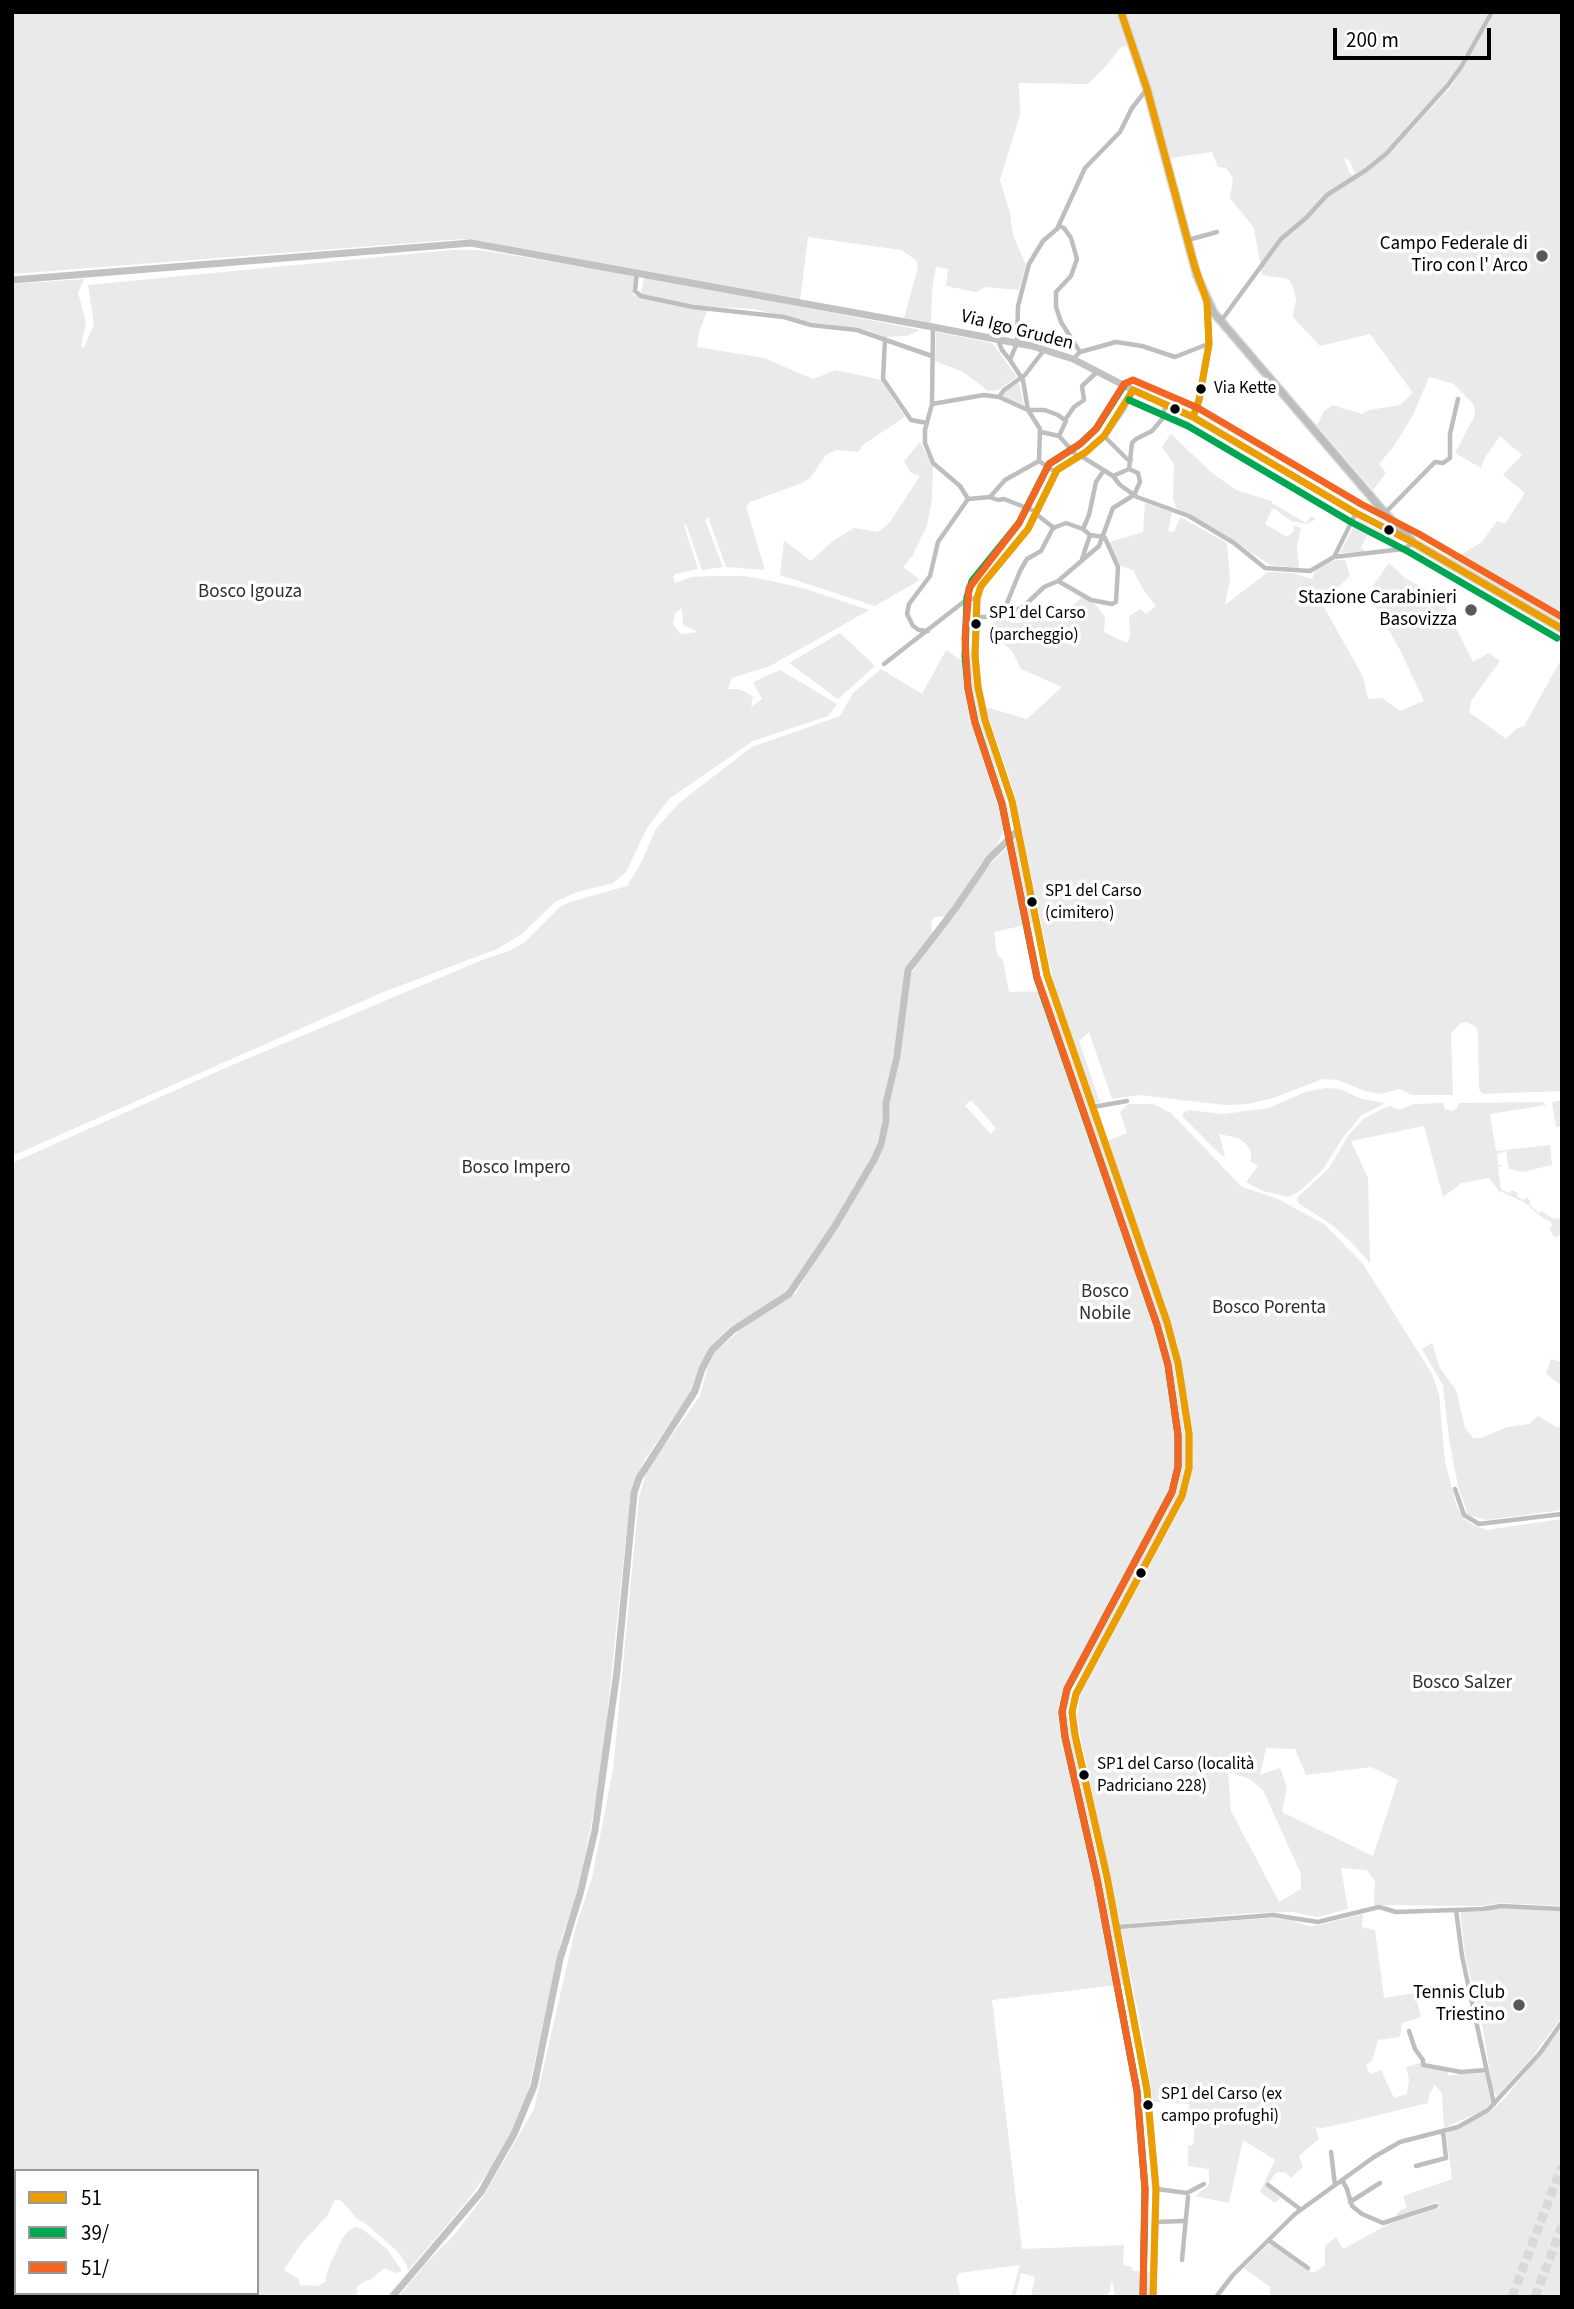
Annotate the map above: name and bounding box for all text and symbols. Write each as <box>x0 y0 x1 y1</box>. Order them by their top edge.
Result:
scale bar <box>1336 14 1494 58</box>
text: 200 m <box>1346 25 1399 55</box>
place label: Campo Federale di Tiro con l' Arco <box>1380 234 1528 278</box>
marker: Campo Federale di Tiro con l' Arco <box>1534 248 1550 264</box>
street label: Via Igo Gruden <box>958 306 1076 356</box>
place label: Via Kette <box>1214 379 1276 399</box>
marker: Via Kette <box>1194 382 1208 396</box>
unlabelled marker <box>1168 402 1182 416</box>
unlabelled marker <box>1382 523 1396 537</box>
park label: Bosco Igouza <box>198 582 302 604</box>
place label: Stazione Carabinieri Basovizza <box>1298 588 1457 632</box>
marker: Stazione Carabinieri Basovizza <box>1463 602 1479 618</box>
place label: SP1 del Carso (parcheggio) <box>989 604 1086 644</box>
marker: SP1 del Carso (parcheggio) <box>969 617 983 631</box>
place label: SP1 del Carso (cimitero) <box>1045 882 1142 922</box>
marker: SP1 del Carso (cimitero) <box>1025 895 1039 909</box>
park label: Bosco Impero <box>461 1158 571 1180</box>
park label: Bosco Nobile <box>1079 1282 1131 1326</box>
park label: Bosco Porenta <box>1212 1298 1326 1320</box>
unlabelled marker <box>1134 1566 1148 1580</box>
park label: Bosco Salzer <box>1412 1673 1512 1695</box>
place label: SP1 del Carso (località Padriciano 228) <box>1097 1755 1254 1795</box>
marker: SP1 del Carso (località Padriciano 228) <box>1077 1768 1091 1782</box>
place label: Tennis Club Triestino <box>1413 1983 1505 2027</box>
marker: Tennis Club Triestino <box>1511 1997 1527 2013</box>
place label: SP1 del Carso (ex campo profughi) <box>1161 2085 1282 2125</box>
marker: SP1 del Carso (ex campo profughi) <box>1141 2098 1155 2112</box>
legend <box>14 2169 259 2295</box>
text: 51 <box>81 2183 102 2213</box>
text: 39/ <box>81 2218 109 2248</box>
text: 51/ <box>81 2253 109 2283</box>

